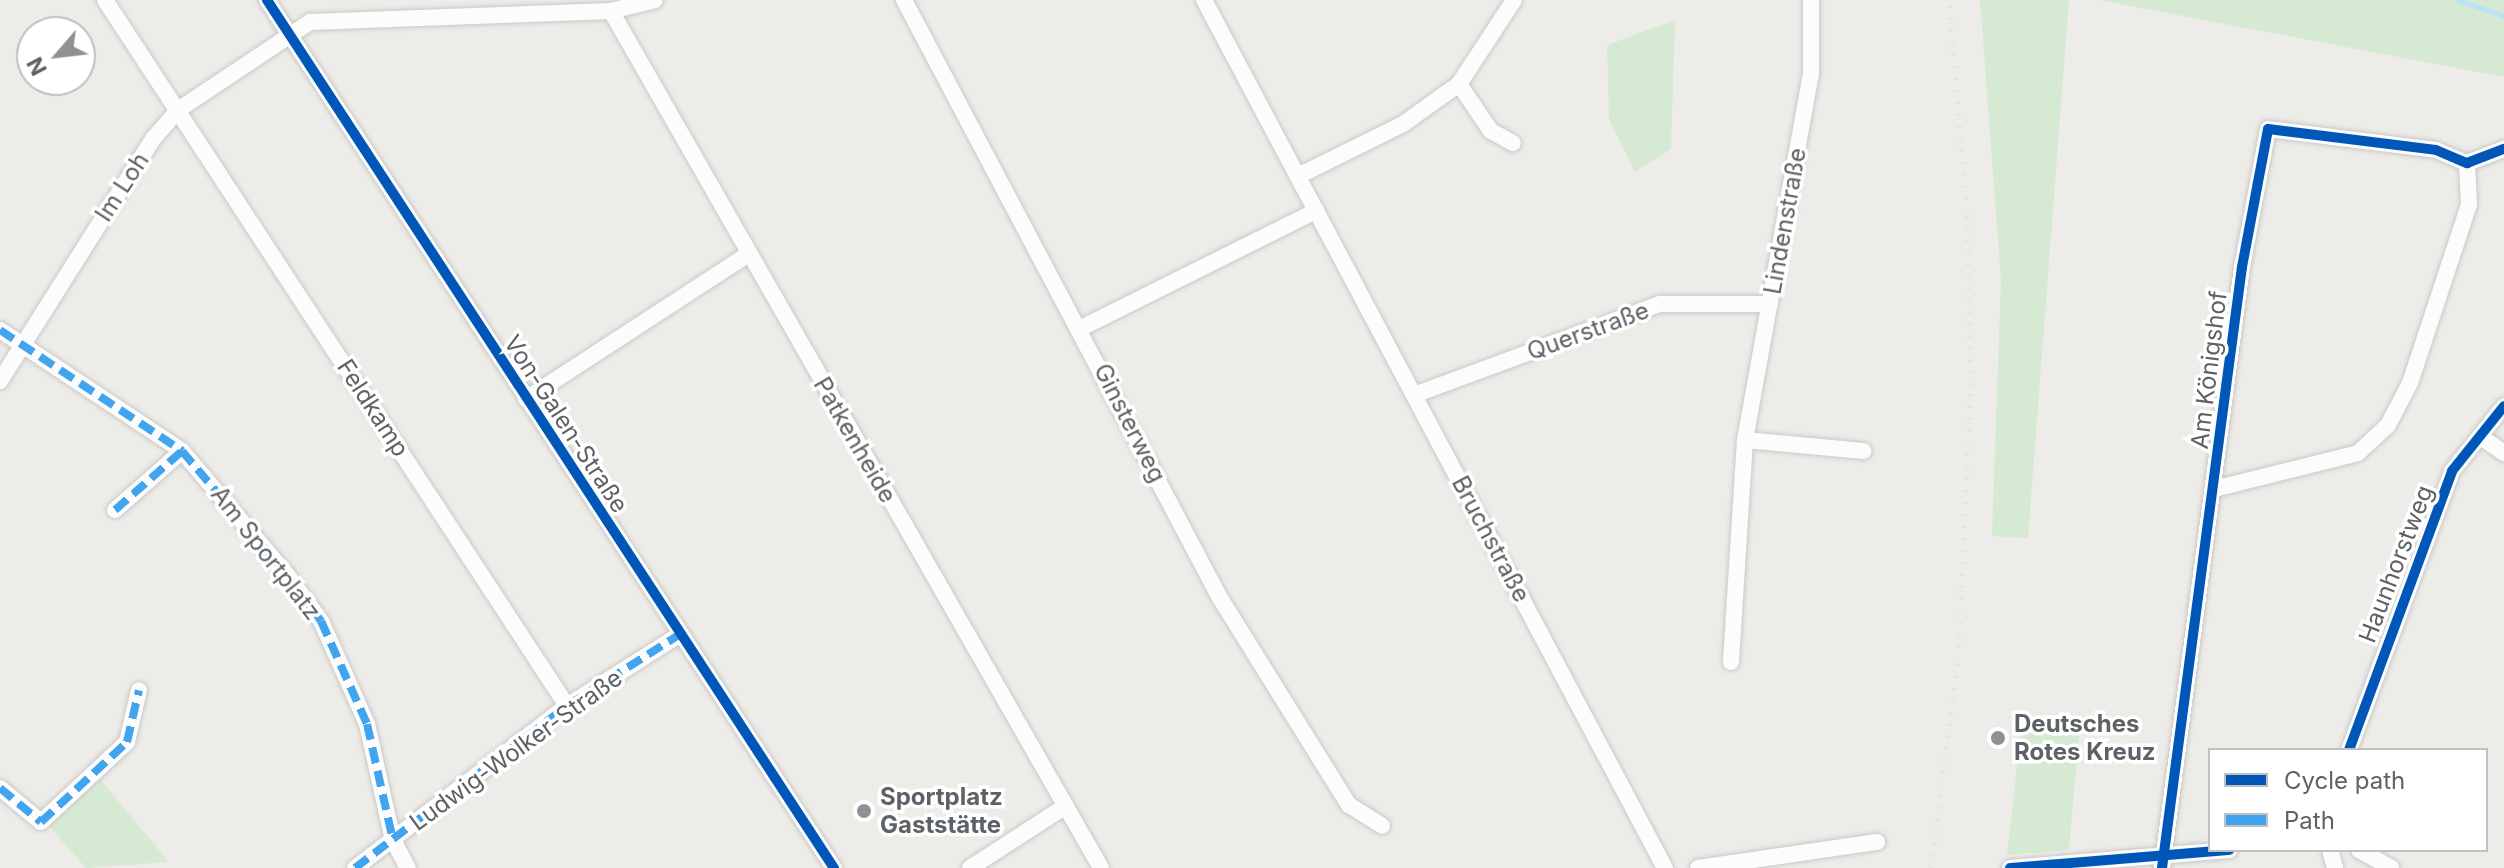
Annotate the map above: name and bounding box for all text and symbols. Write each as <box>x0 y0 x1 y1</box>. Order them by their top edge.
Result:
north arrow <box>16 16 96 96</box>
text: N <box>21 53 52 80</box>
street label: Lindenstraße <box>1758 146 1812 296</box>
street label: Im Loh <box>89 147 155 227</box>
street label: Am Königshof <box>2185 289 2233 451</box>
street label: Querstraße <box>1523 296 1653 366</box>
street label: Von-Galen-Straße <box>498 330 634 518</box>
street label: Feldkamp <box>331 354 415 462</box>
street label: Ginsterweg <box>1088 359 1172 487</box>
street label: Patkenheide <box>807 372 903 508</box>
street label: Bruchstraße <box>1446 471 1536 607</box>
street label: Am Sportplatz <box>205 481 327 625</box>
street label: Haunhorstweg <box>2353 481 2439 647</box>
street label: Ludwig-Wolker-Straße <box>404 663 628 837</box>
place label: Deutsches Rotes Kreuz <box>2014 710 2156 766</box>
marker: Deutsches Rotes Kreuz <box>1989 729 2007 747</box>
legend <box>2208 748 2488 852</box>
text: Cycle path <box>2284 766 2405 795</box>
place label: Sportplatz Gaststätte <box>880 783 1003 839</box>
marker: Sportplatz Gaststätte <box>855 802 873 820</box>
text: Path <box>2284 806 2335 835</box>

